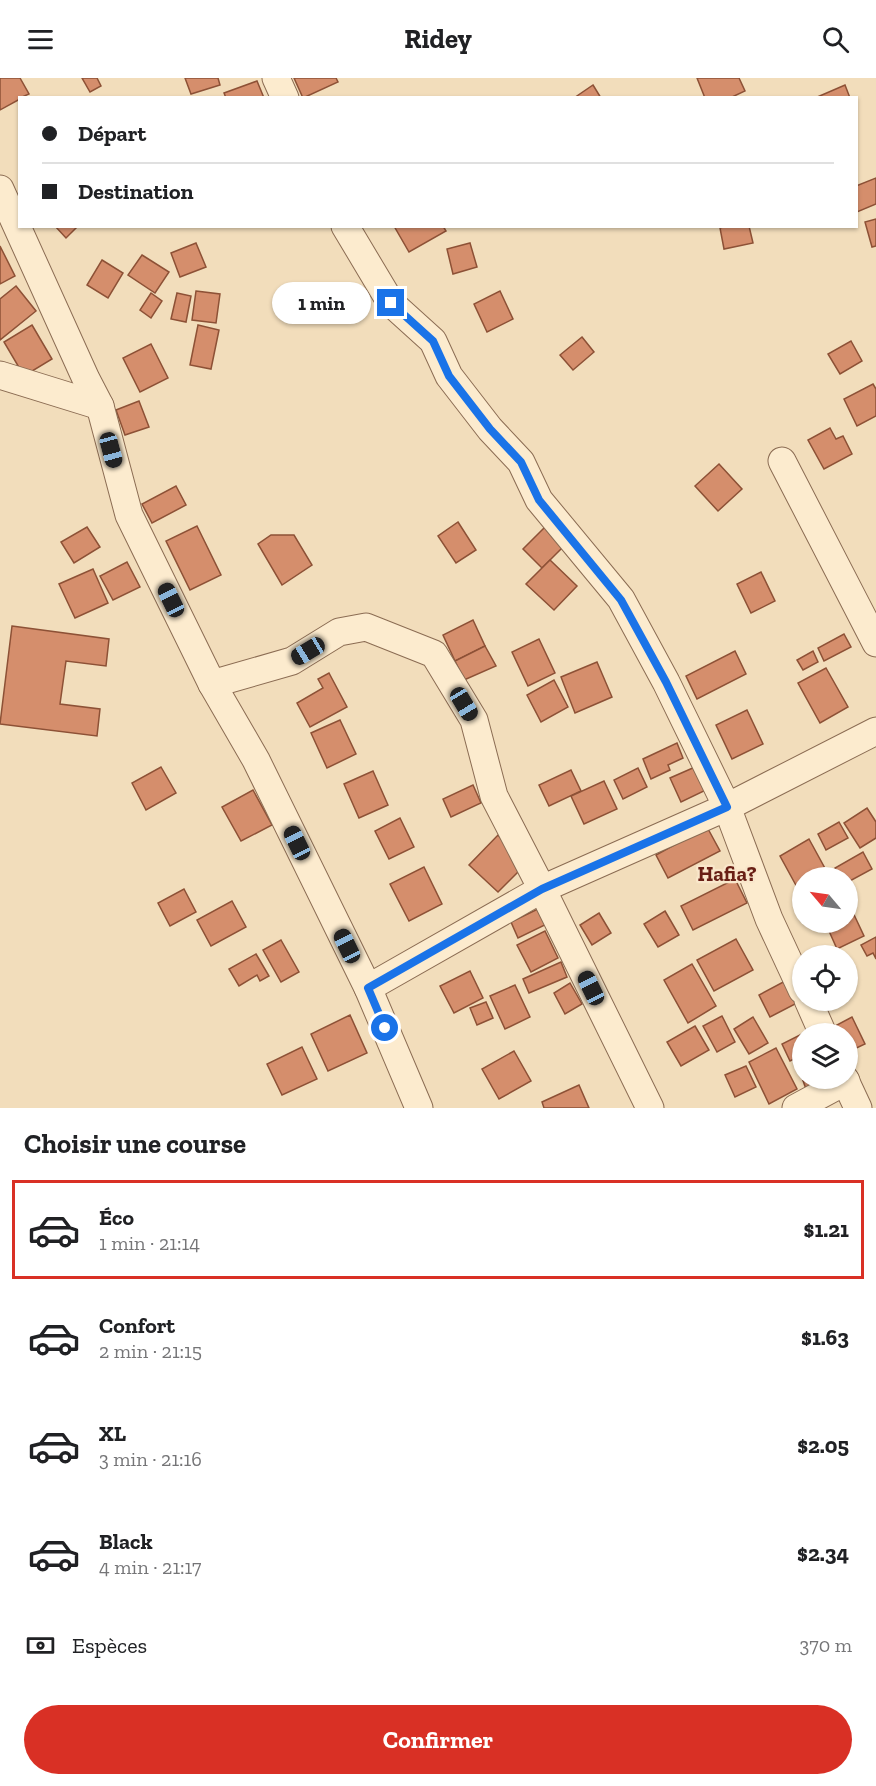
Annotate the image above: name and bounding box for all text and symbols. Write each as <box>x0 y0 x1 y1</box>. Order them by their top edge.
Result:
icon: menu <box>24 23 57 56</box>
text: Ridey <box>404 23 472 55</box>
icon: search <box>819 23 852 56</box>
text: Départ <box>78 120 146 147</box>
text: Destination <box>78 178 193 205</box>
callout: 1 min <box>271 282 370 324</box>
route end <box>377 289 404 316</box>
text: 1 min <box>298 291 345 315</box>
car <box>98 430 124 470</box>
car <box>155 580 187 620</box>
car <box>288 634 328 668</box>
car <box>447 684 481 724</box>
car <box>281 823 313 863</box>
district label: Hafia? <box>697 861 757 886</box>
north arrow <box>792 867 858 933</box>
map controls <box>792 867 858 1089</box>
car <box>331 926 363 966</box>
button: locate <box>792 945 858 1011</box>
car <box>575 968 607 1008</box>
route start <box>371 1014 398 1041</box>
button: layers <box>792 1023 858 1089</box>
text: Choisir une course <box>24 1128 246 1160</box>
icon: car <box>27 1203 81 1257</box>
text: Éco <box>99 1204 134 1231</box>
text: $1.21 <box>804 1216 849 1243</box>
text: 1 min · 21:14 <box>99 1231 200 1255</box>
icon: car <box>27 1311 81 1365</box>
text: Confort <box>99 1312 175 1339</box>
text: $1.63 <box>801 1324 849 1351</box>
text: 2 min · 21:15 <box>99 1339 202 1363</box>
icon: car <box>27 1419 81 1473</box>
text: XL <box>99 1420 126 1447</box>
text: $2.05 <box>797 1432 849 1459</box>
text: 3 min · 21:16 <box>99 1447 202 1471</box>
icon: car <box>27 1527 81 1581</box>
text: Black <box>99 1528 153 1555</box>
text: $2.34 <box>797 1540 849 1567</box>
text: 4 min · 21:17 <box>99 1555 201 1579</box>
icon: cash <box>24 1629 57 1662</box>
text: Espèces <box>72 1632 147 1659</box>
text: 370 m <box>799 1633 852 1657</box>
button: Confirmer <box>24 1705 852 1774</box>

